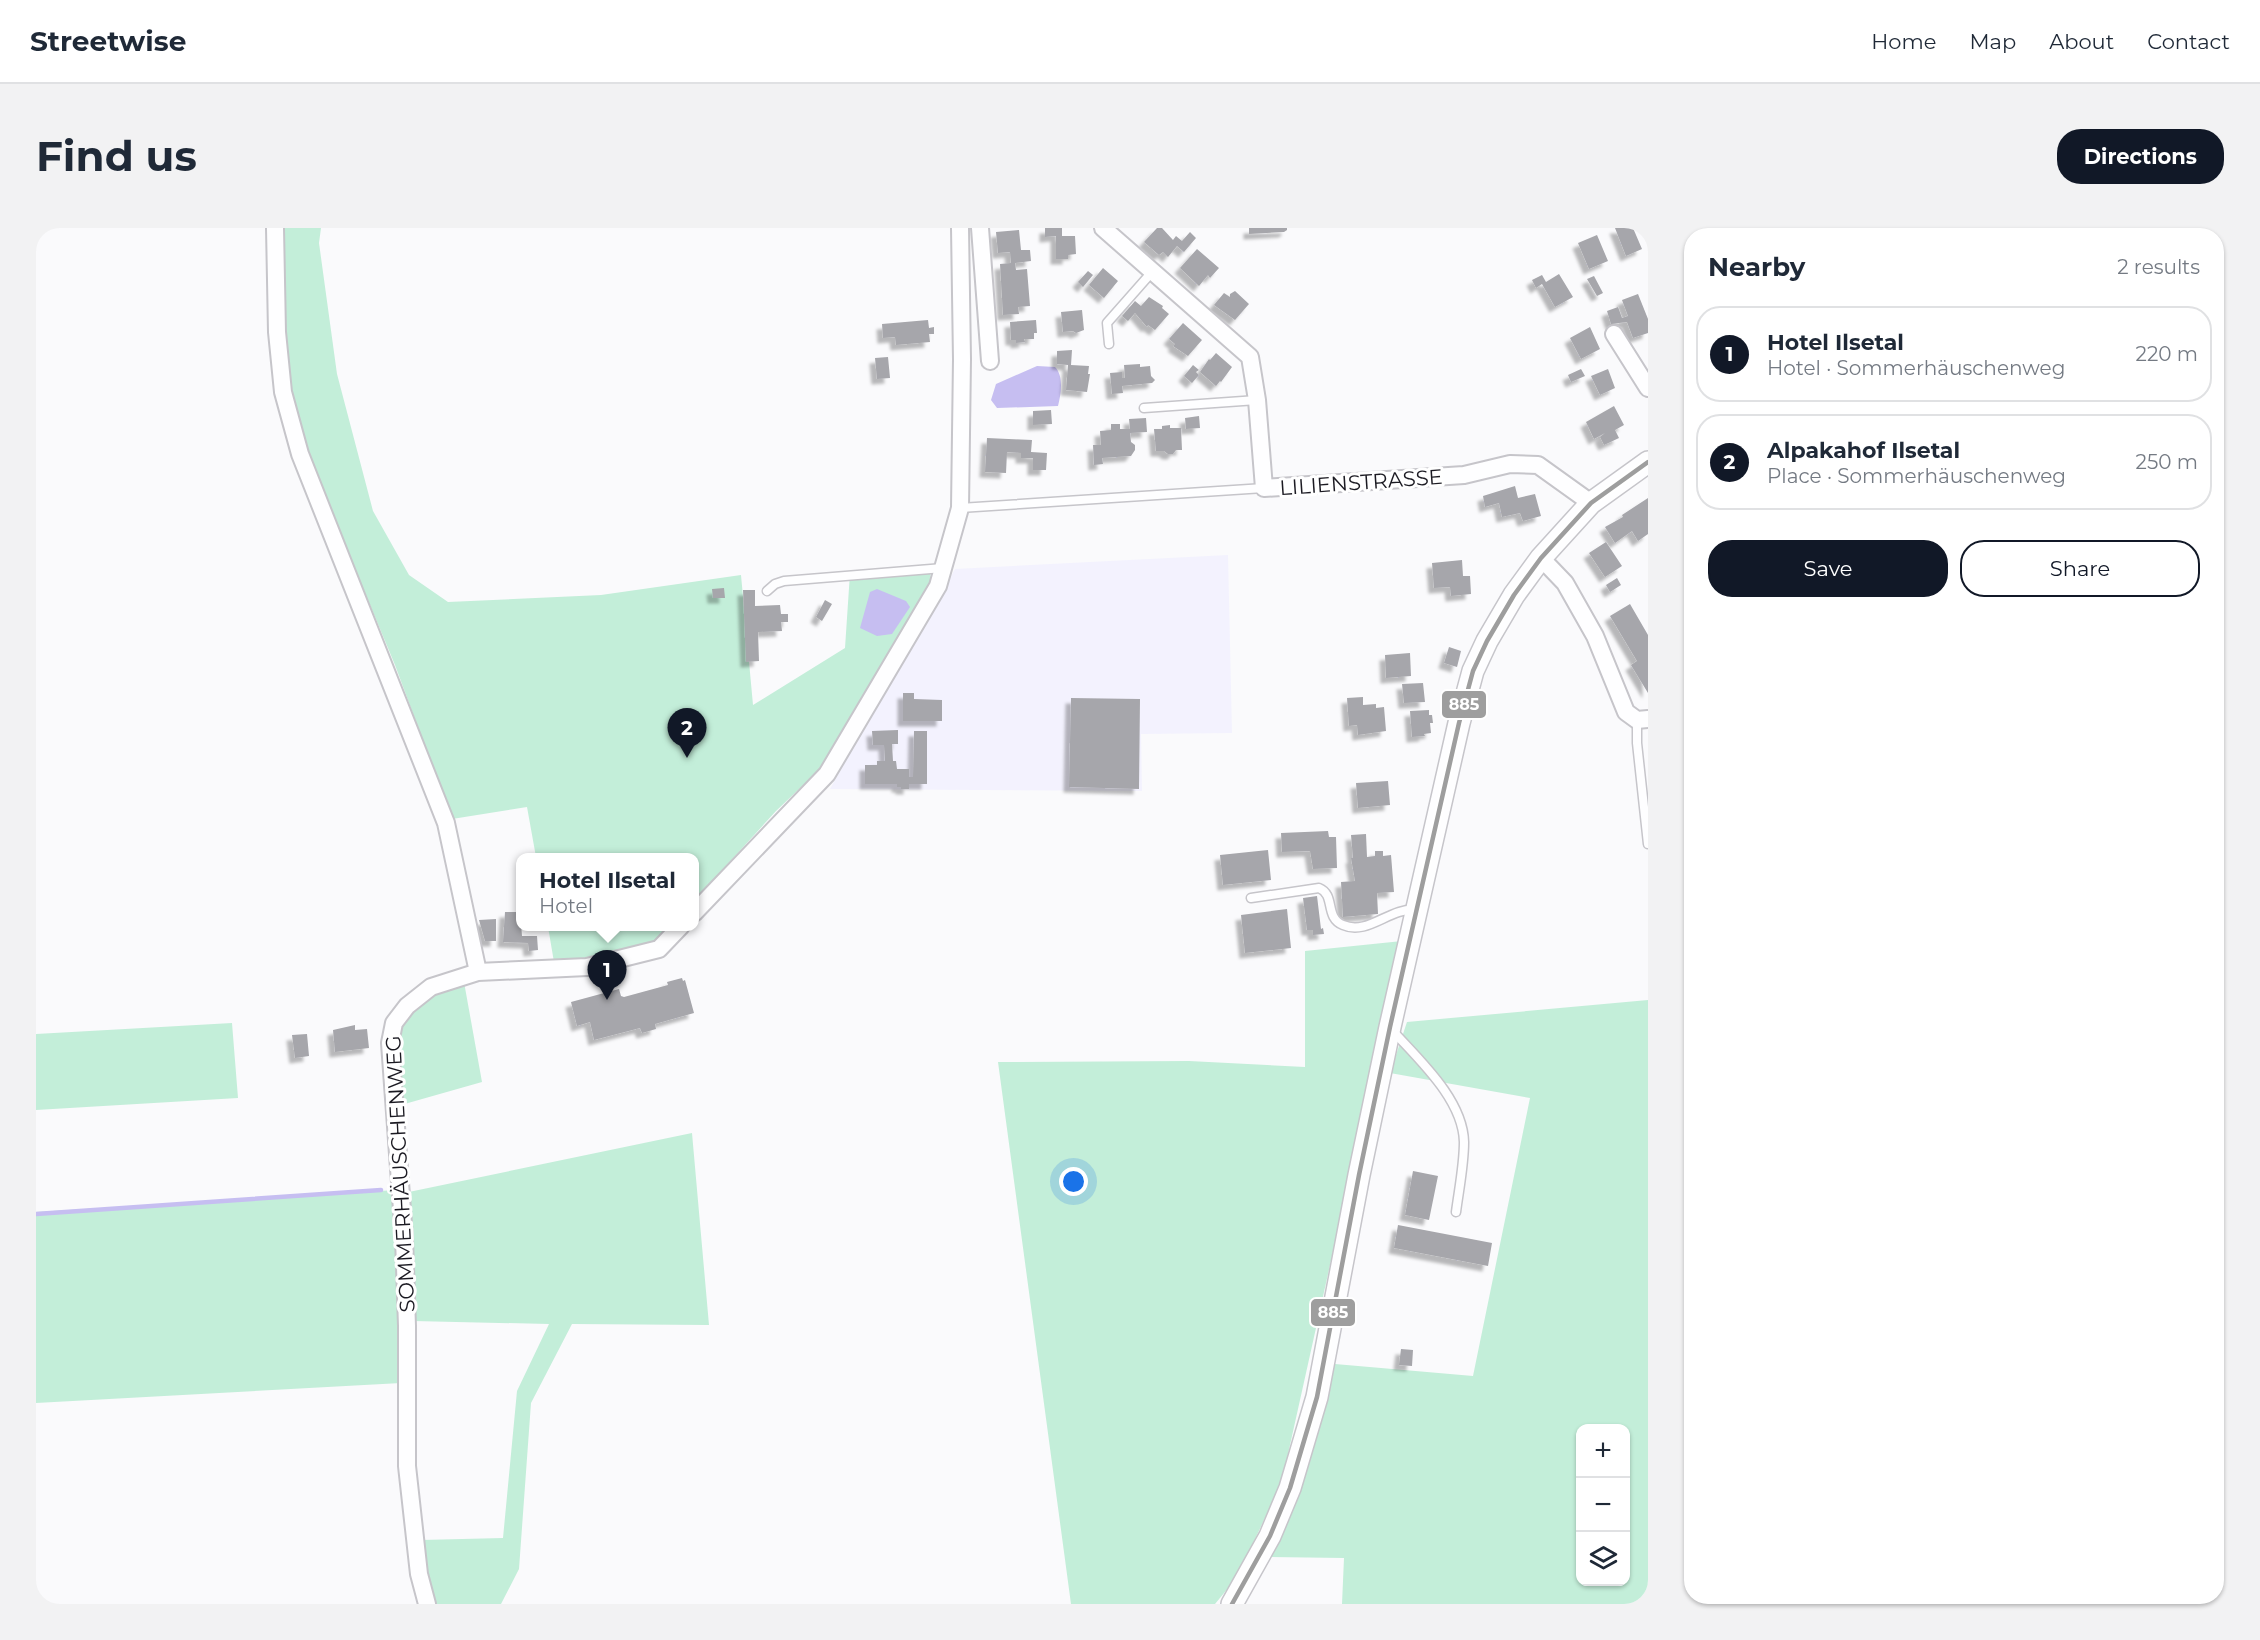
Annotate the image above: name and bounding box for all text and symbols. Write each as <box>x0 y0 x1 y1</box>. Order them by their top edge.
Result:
text: Streetwise <box>30 24 186 58</box>
text: Home <box>1871 29 1936 54</box>
text: Map <box>1969 29 2016 54</box>
text: About <box>2049 29 2114 54</box>
text: Contact <box>2147 29 2230 54</box>
button: Directions <box>2057 129 2224 184</box>
text: Find us <box>36 130 197 182</box>
text: Nearby <box>1708 251 1805 283</box>
text: 2 results <box>2117 255 2200 279</box>
text: Hotel Ilsetal <box>1767 329 1904 356</box>
text: 1 <box>1726 342 1733 366</box>
text: 220 m <box>2136 342 2198 366</box>
text: Hotel · Sommerhäuschenweg <box>1767 356 2065 380</box>
text: Alpakahof Ilsetal <box>1767 437 1960 464</box>
text: 2 <box>1724 450 1735 474</box>
text: 250 m <box>2136 450 2198 474</box>
street label: LILIENSTRASSE <box>1279 464 1443 500</box>
text: Place · Sommerhäuschenweg <box>1767 464 2066 488</box>
button: Save <box>1708 540 1948 597</box>
button: Share <box>1960 540 2200 597</box>
line badge: 885 <box>1441 690 1487 719</box>
text: 885 <box>1449 695 1480 714</box>
pin: 2 <box>668 708 706 758</box>
popup <box>516 853 699 931</box>
text: Hotel Ilsetal <box>539 867 676 894</box>
text: Hotel <box>539 894 593 918</box>
pin: 1 <box>588 950 626 1000</box>
street label: SOMMERHÄUSCHENWEG <box>380 1035 420 1313</box>
your location <box>1059 1167 1088 1196</box>
line badge: 885 <box>1310 1298 1356 1327</box>
text: 885 <box>1318 1303 1349 1322</box>
map controls <box>1576 1424 1630 1586</box>
button: + <box>1576 1424 1630 1478</box>
button: − <box>1576 1478 1630 1532</box>
button: layers <box>1576 1532 1630 1586</box>

